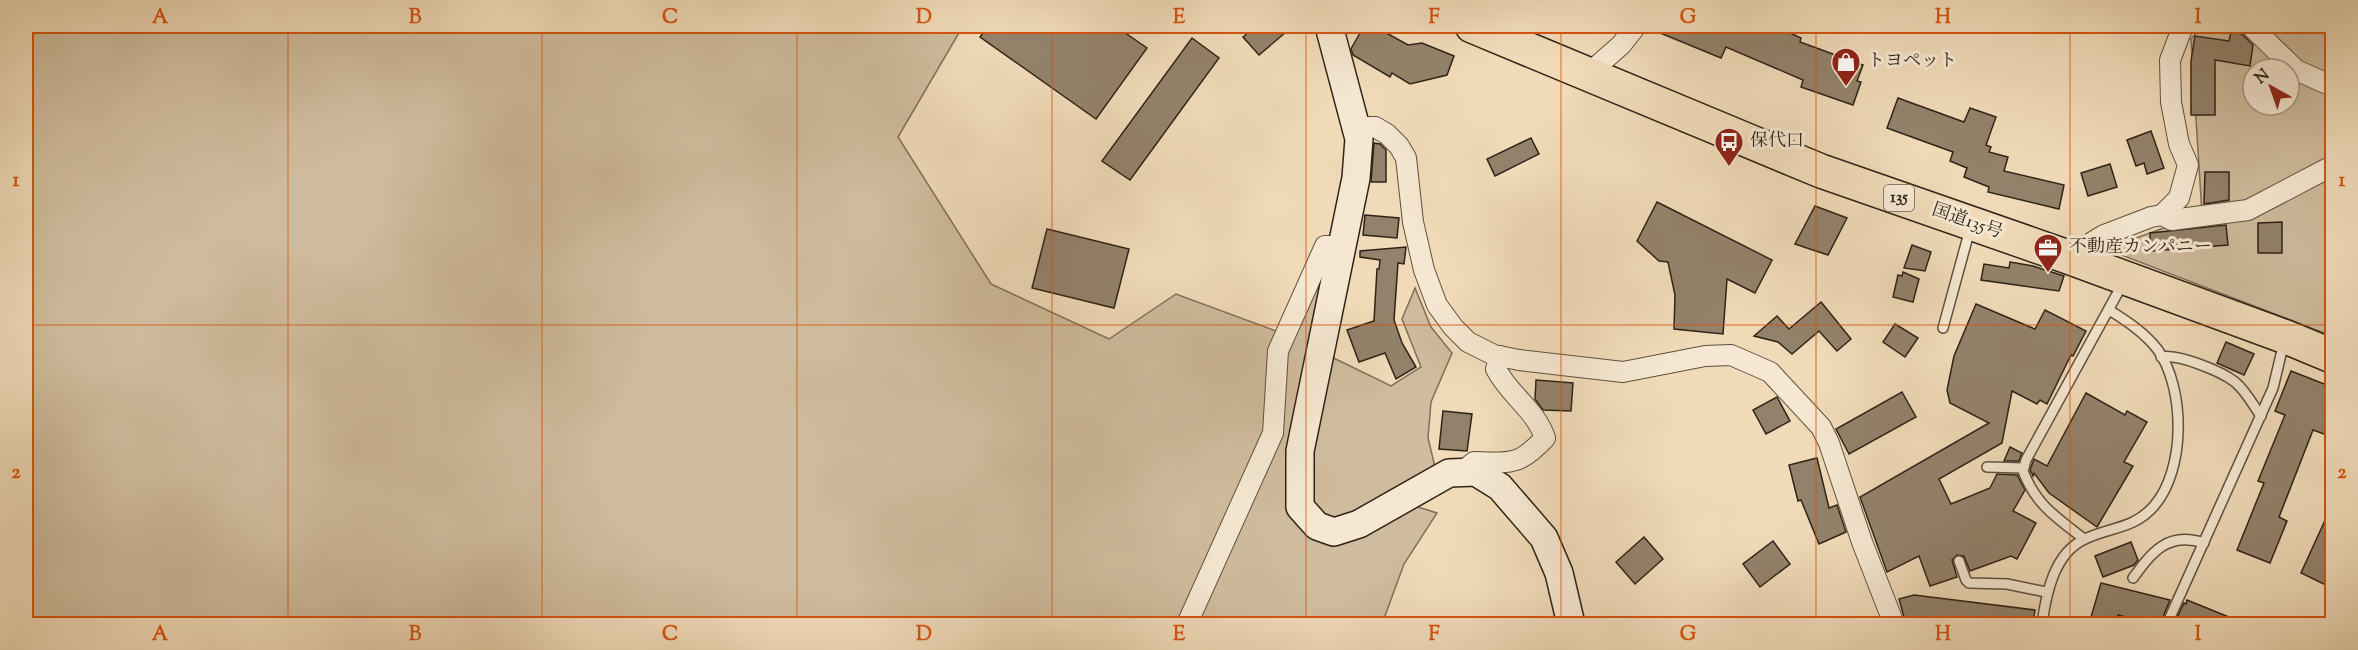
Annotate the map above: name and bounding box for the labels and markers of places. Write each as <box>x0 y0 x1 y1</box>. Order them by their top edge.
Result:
shop icon: トヨペット <box>1830 46 1862 88</box>
place label: トヨペット <box>1867 49 1957 75</box>
bus stop icon: 保代口 <box>1713 126 1745 168</box>
place label: 保代口 <box>1750 129 1804 155</box>
office icon: 不動産カンパニー <box>2032 232 2064 274</box>
place label: 不動産カンパニー <box>2069 235 2212 261</box>

